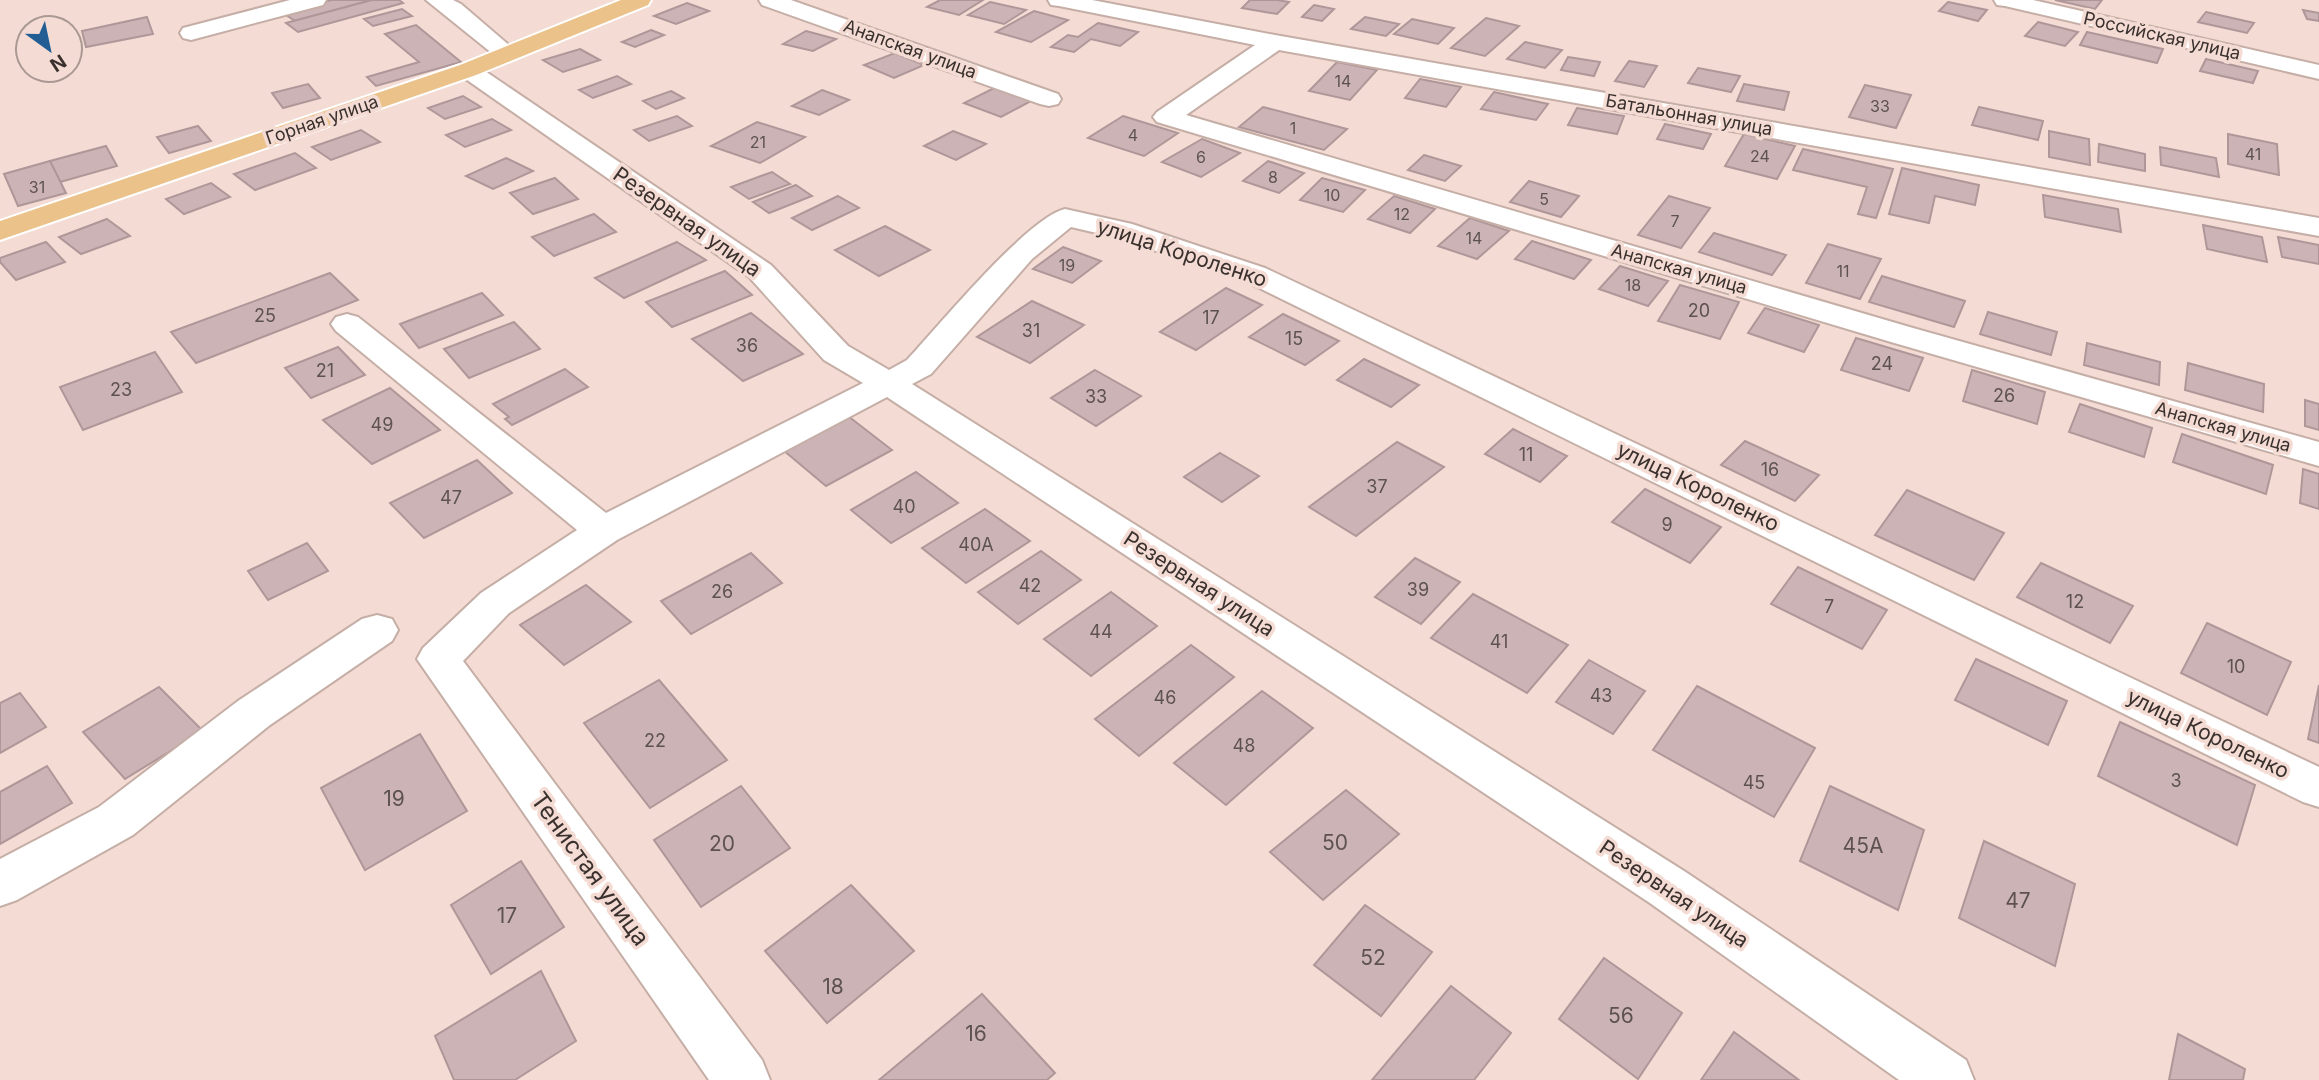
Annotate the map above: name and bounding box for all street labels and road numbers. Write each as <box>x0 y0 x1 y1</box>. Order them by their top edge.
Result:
street label: Российская улица <box>2082 7 2243 64</box>
street label: Анапская улица <box>841 15 980 82</box>
street label: Батальонная улица <box>1604 89 1774 140</box>
street label: Горная улица <box>263 90 381 149</box>
street label: Резервная улица <box>609 161 766 282</box>
street label: улица Короленко <box>1094 213 1270 292</box>
street label: Анапская улица <box>1609 239 1749 298</box>
street label: Анапская улица <box>2153 397 2293 456</box>
street label: улица Короленко <box>1613 436 1783 537</box>
street label: Резервная улица <box>1119 526 1279 642</box>
street label: улица Короленко <box>2123 683 2293 784</box>
street label: Тенистая улица <box>525 786 656 951</box>
street label: Резервная улица <box>1595 834 1754 953</box>

